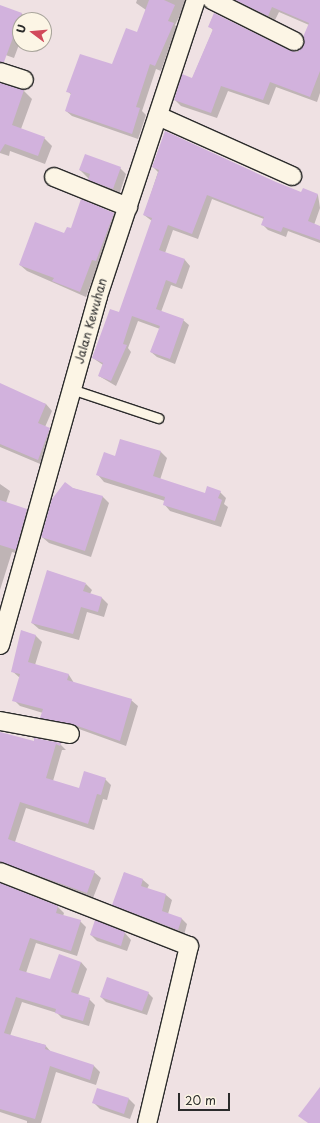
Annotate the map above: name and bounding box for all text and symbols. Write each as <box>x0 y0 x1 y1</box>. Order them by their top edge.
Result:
north arrow <box>12 12 52 52</box>
text: U <box>12 22 30 35</box>
street label: Jalan Kewuhan <box>72 277 110 365</box>
scale bar <box>180 1085 232 1111</box>
text: 20 m <box>185 1091 216 1109</box>

